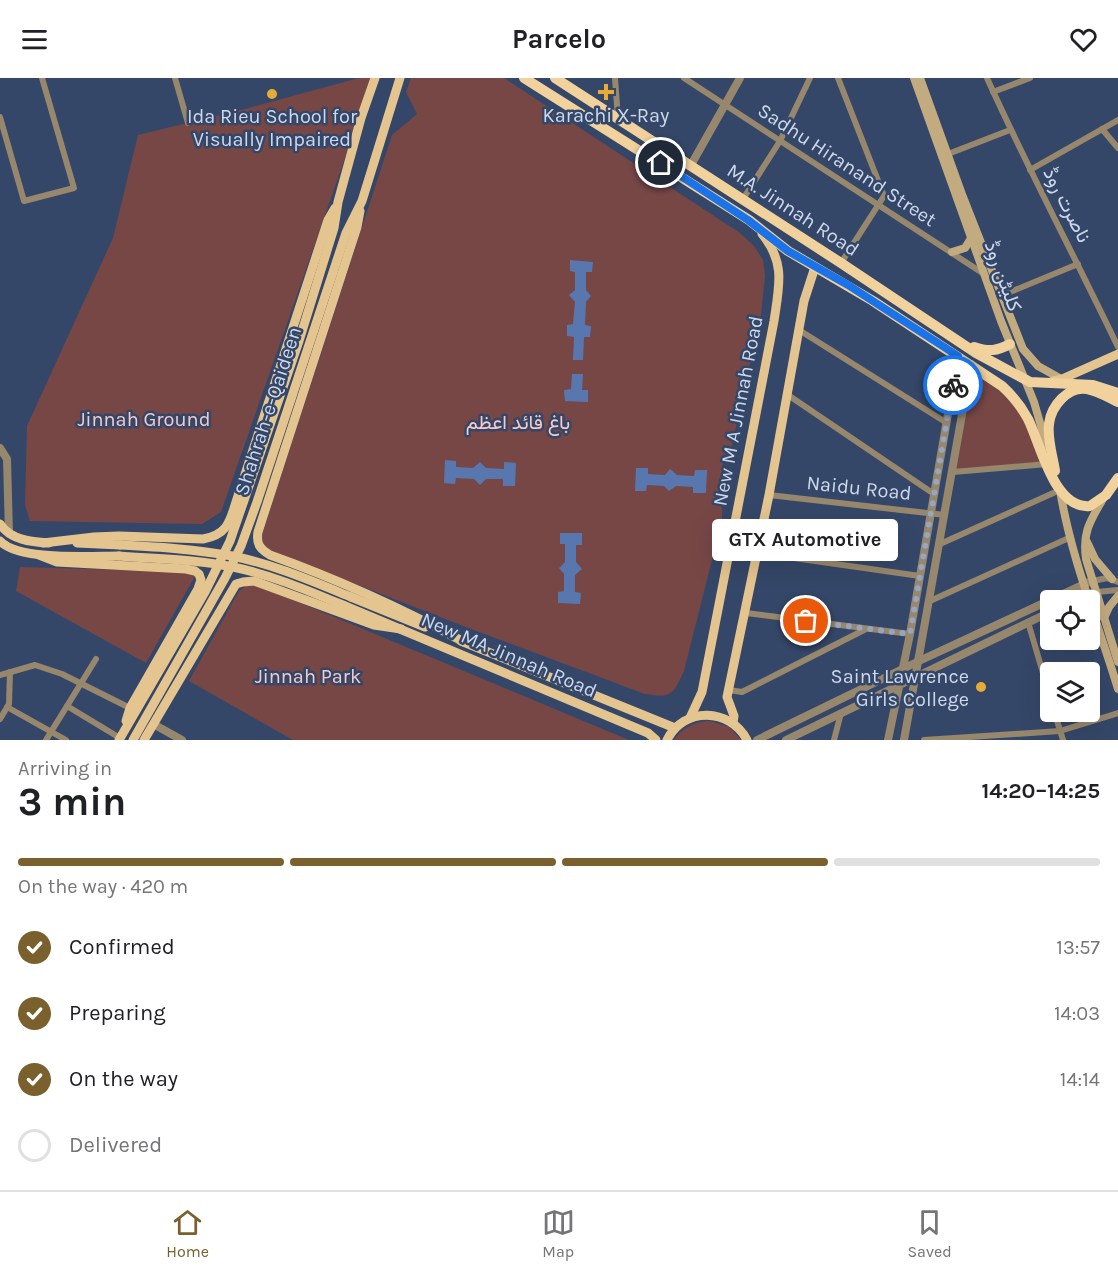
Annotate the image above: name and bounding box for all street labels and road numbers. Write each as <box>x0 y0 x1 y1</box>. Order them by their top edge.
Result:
street label: Sadhu Hiranand Street <box>753 99 941 232</box>
street label: M.A. Jinnah Road <box>723 159 863 261</box>
street label: ناصرت روڈ <box>1037 164 1096 247</box>
street label: کلیٹن روڈ <box>979 238 1026 315</box>
street label: New M A Jinnah Road <box>708 314 768 508</box>
street label: Shahrah-e-Qaideen <box>230 324 306 498</box>
street label: Naidu Road <box>805 471 913 505</box>
street label: New MA Jinnah Road <box>418 608 600 702</box>

